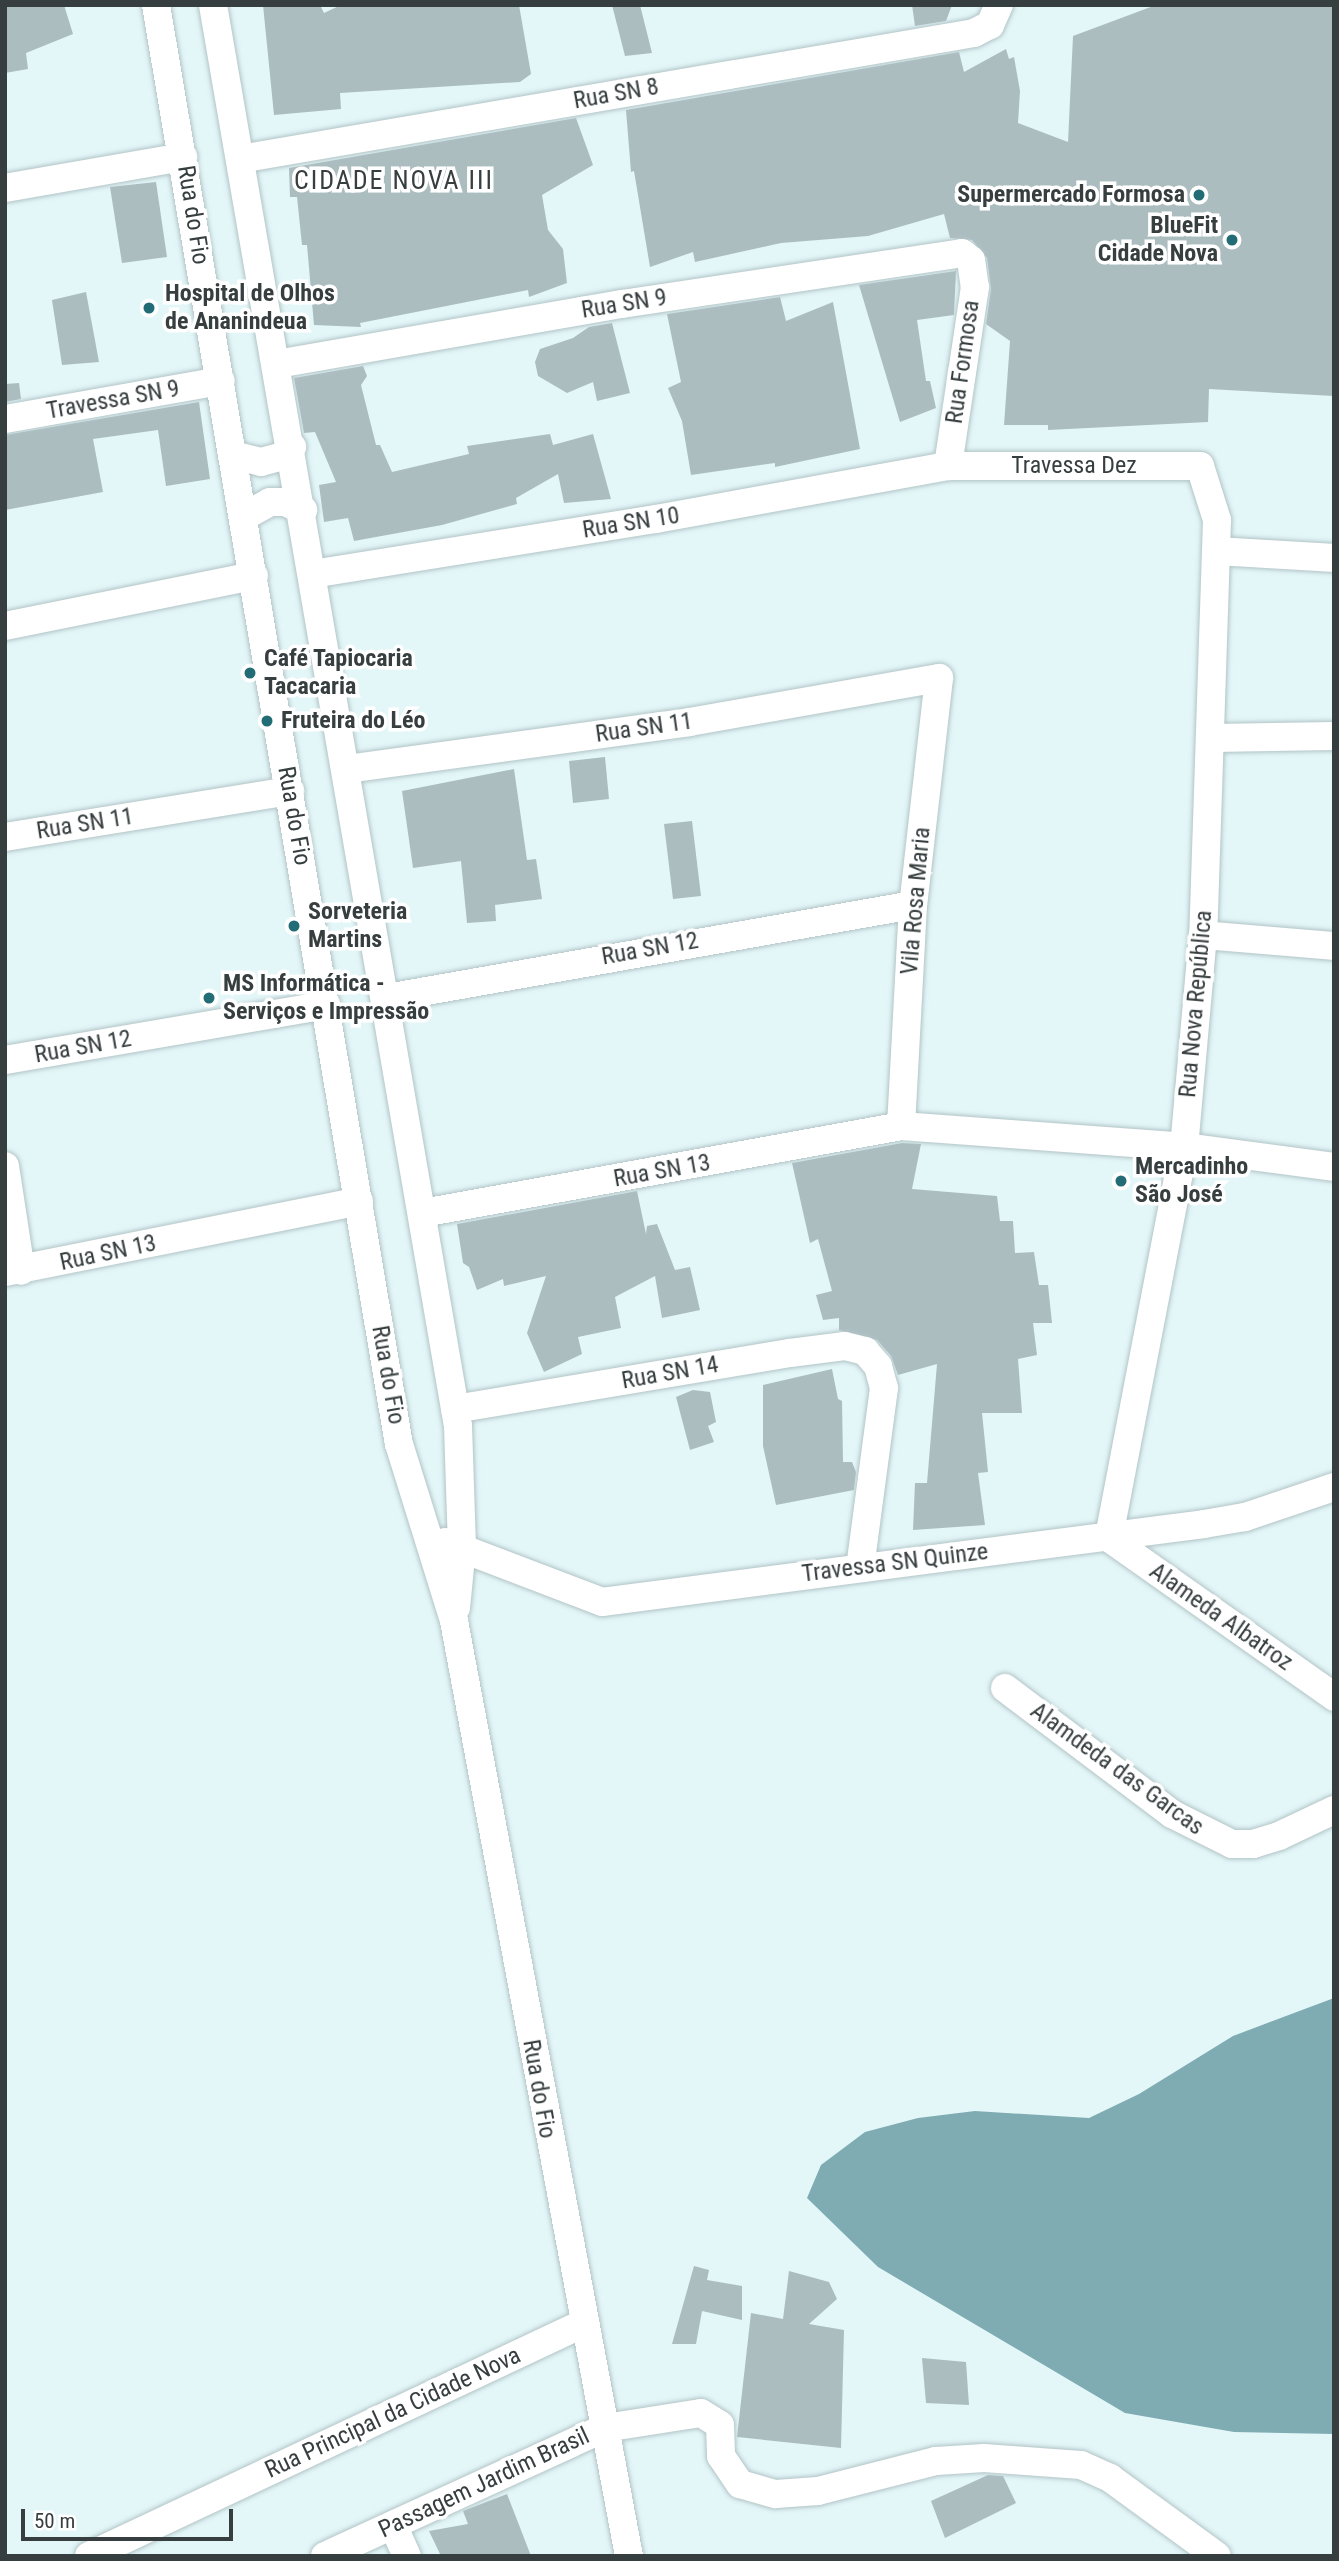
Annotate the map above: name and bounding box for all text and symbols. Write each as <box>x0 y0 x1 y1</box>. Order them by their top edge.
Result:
street label: Rua SN 8 <box>571 72 661 116</box>
street label: Rua do Fio <box>171 163 215 267</box>
district label: CIDADE NOVA III <box>296 165 492 197</box>
place label: Supermercado Formosa <box>957 181 1185 209</box>
marker: Supermercado Formosa <box>1191 187 1207 203</box>
place label: BlueFit Cidade Nova <box>1098 212 1218 268</box>
marker: BlueFit Cidade Nova <box>1224 232 1240 248</box>
place label: Hospital de Olhos de Ananindeua <box>165 280 335 336</box>
street label: Rua SN 9 <box>579 283 669 325</box>
marker: Hospital de Olhos de Ananindeua <box>139 298 159 318</box>
street label: Rua Formosa <box>940 298 986 426</box>
street label: Travessa SN 9 <box>44 374 182 426</box>
street label: Travessa Dez <box>1011 452 1137 480</box>
street label: Rua SN 10 <box>580 501 682 545</box>
place label: Café Tapiocaria Tacacaria <box>264 645 413 701</box>
marker: Café Tapiocaria Tacacaria <box>242 665 258 681</box>
place label: Fruteira do Léo <box>281 707 425 735</box>
street label: Rua SN 11 <box>594 707 694 749</box>
marker: Fruteira do Léo <box>259 713 275 729</box>
street label: Rua do Fio <box>271 764 317 868</box>
street label: Rua SN 11 <box>34 802 136 846</box>
street label: Vila Rosa Maria <box>895 826 937 976</box>
place label: Sorveteria Martins <box>308 898 407 954</box>
street label: Rua Nova República <box>1173 909 1219 1099</box>
marker: Sorveteria Martins <box>286 918 302 934</box>
street label: Rua SN 12 <box>599 926 701 972</box>
place label: MS Informática - Serviços e Impressão <box>223 970 429 1026</box>
marker: MS Informática - Serviços e Impressão <box>201 990 217 1006</box>
street label: Rua SN 12 <box>32 1024 134 1070</box>
street label: Rua SN 13 <box>611 1148 713 1194</box>
place label: Mercadinho São José <box>1135 1153 1248 1209</box>
marker: Mercadinho São José <box>1113 1173 1129 1189</box>
street label: Rua SN 13 <box>57 1229 159 1277</box>
street label: Rua do Fio <box>365 1323 411 1427</box>
street label: Rua SN 14 <box>619 1350 721 1396</box>
street label: Travessa SN Quinze <box>800 1537 990 1589</box>
street label: Alameda Albatroz <box>1144 1557 1298 1677</box>
street label: Alamdeda das Garcas <box>1025 1696 1209 1842</box>
street label: Rua do Fio <box>516 2037 562 2141</box>
street label: Rua Principal da Cidade Nova <box>261 2341 525 2485</box>
street label: Passagem Jardim Brasil <box>374 2421 594 2545</box>
scale bar <box>24 2494 236 2538</box>
text: 50 m <box>34 2509 75 2533</box>

